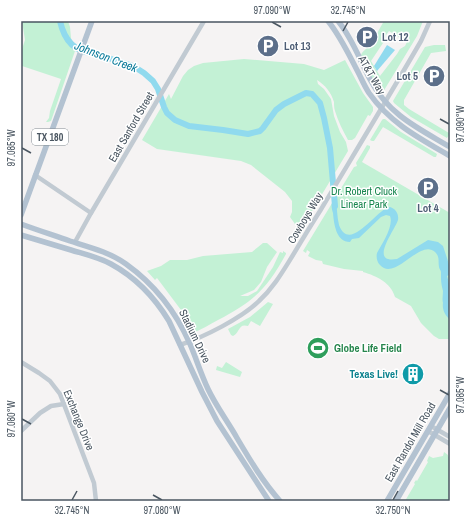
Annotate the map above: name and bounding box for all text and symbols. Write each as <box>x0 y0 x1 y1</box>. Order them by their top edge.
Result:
text: 97.090°W <box>254 4 291 17</box>
text: 32.745°N <box>331 4 366 17</box>
parking icon: Lot 12 <box>354 24 380 50</box>
place label: Lot 12 <box>382 30 409 44</box>
parking icon: Lot 13 <box>255 33 281 59</box>
water label: Johnson Creek <box>71 37 141 77</box>
place label: Lot 13 <box>284 39 311 53</box>
street label: AT&T Way <box>355 52 389 97</box>
parking icon: Lot 5 <box>421 63 447 89</box>
place label: Lot 5 <box>396 69 418 83</box>
street label: East Sanford Street <box>105 89 157 165</box>
text: 97.090°W <box>454 105 467 142</box>
text: 97.085°W <box>5 129 18 166</box>
road number: TX 180 <box>32 129 68 145</box>
parking icon: Lot 4 <box>415 175 441 201</box>
park label: Dr. Robert Cluck Linear Park <box>331 184 398 211</box>
street label: Cowboys Way <box>284 189 326 246</box>
place label: Lot 4 <box>417 201 439 215</box>
street label: Stadium Drive <box>176 307 214 365</box>
sports icon: Globe Life Field <box>305 335 331 361</box>
place label: Globe Life Field <box>334 341 402 355</box>
building icon: Texas Live! <box>400 361 426 387</box>
place label: Texas Live! <box>350 367 398 381</box>
text: 97.085°W <box>454 376 467 413</box>
street label: Exchange Drive <box>60 388 98 452</box>
text: 97.080°W <box>5 400 18 437</box>
street label: East Randol Mill Road <box>382 400 438 484</box>
text: 32.745°N <box>55 504 90 517</box>
text: 97.080°W <box>144 504 181 517</box>
text: 32.750°N <box>376 504 411 517</box>

